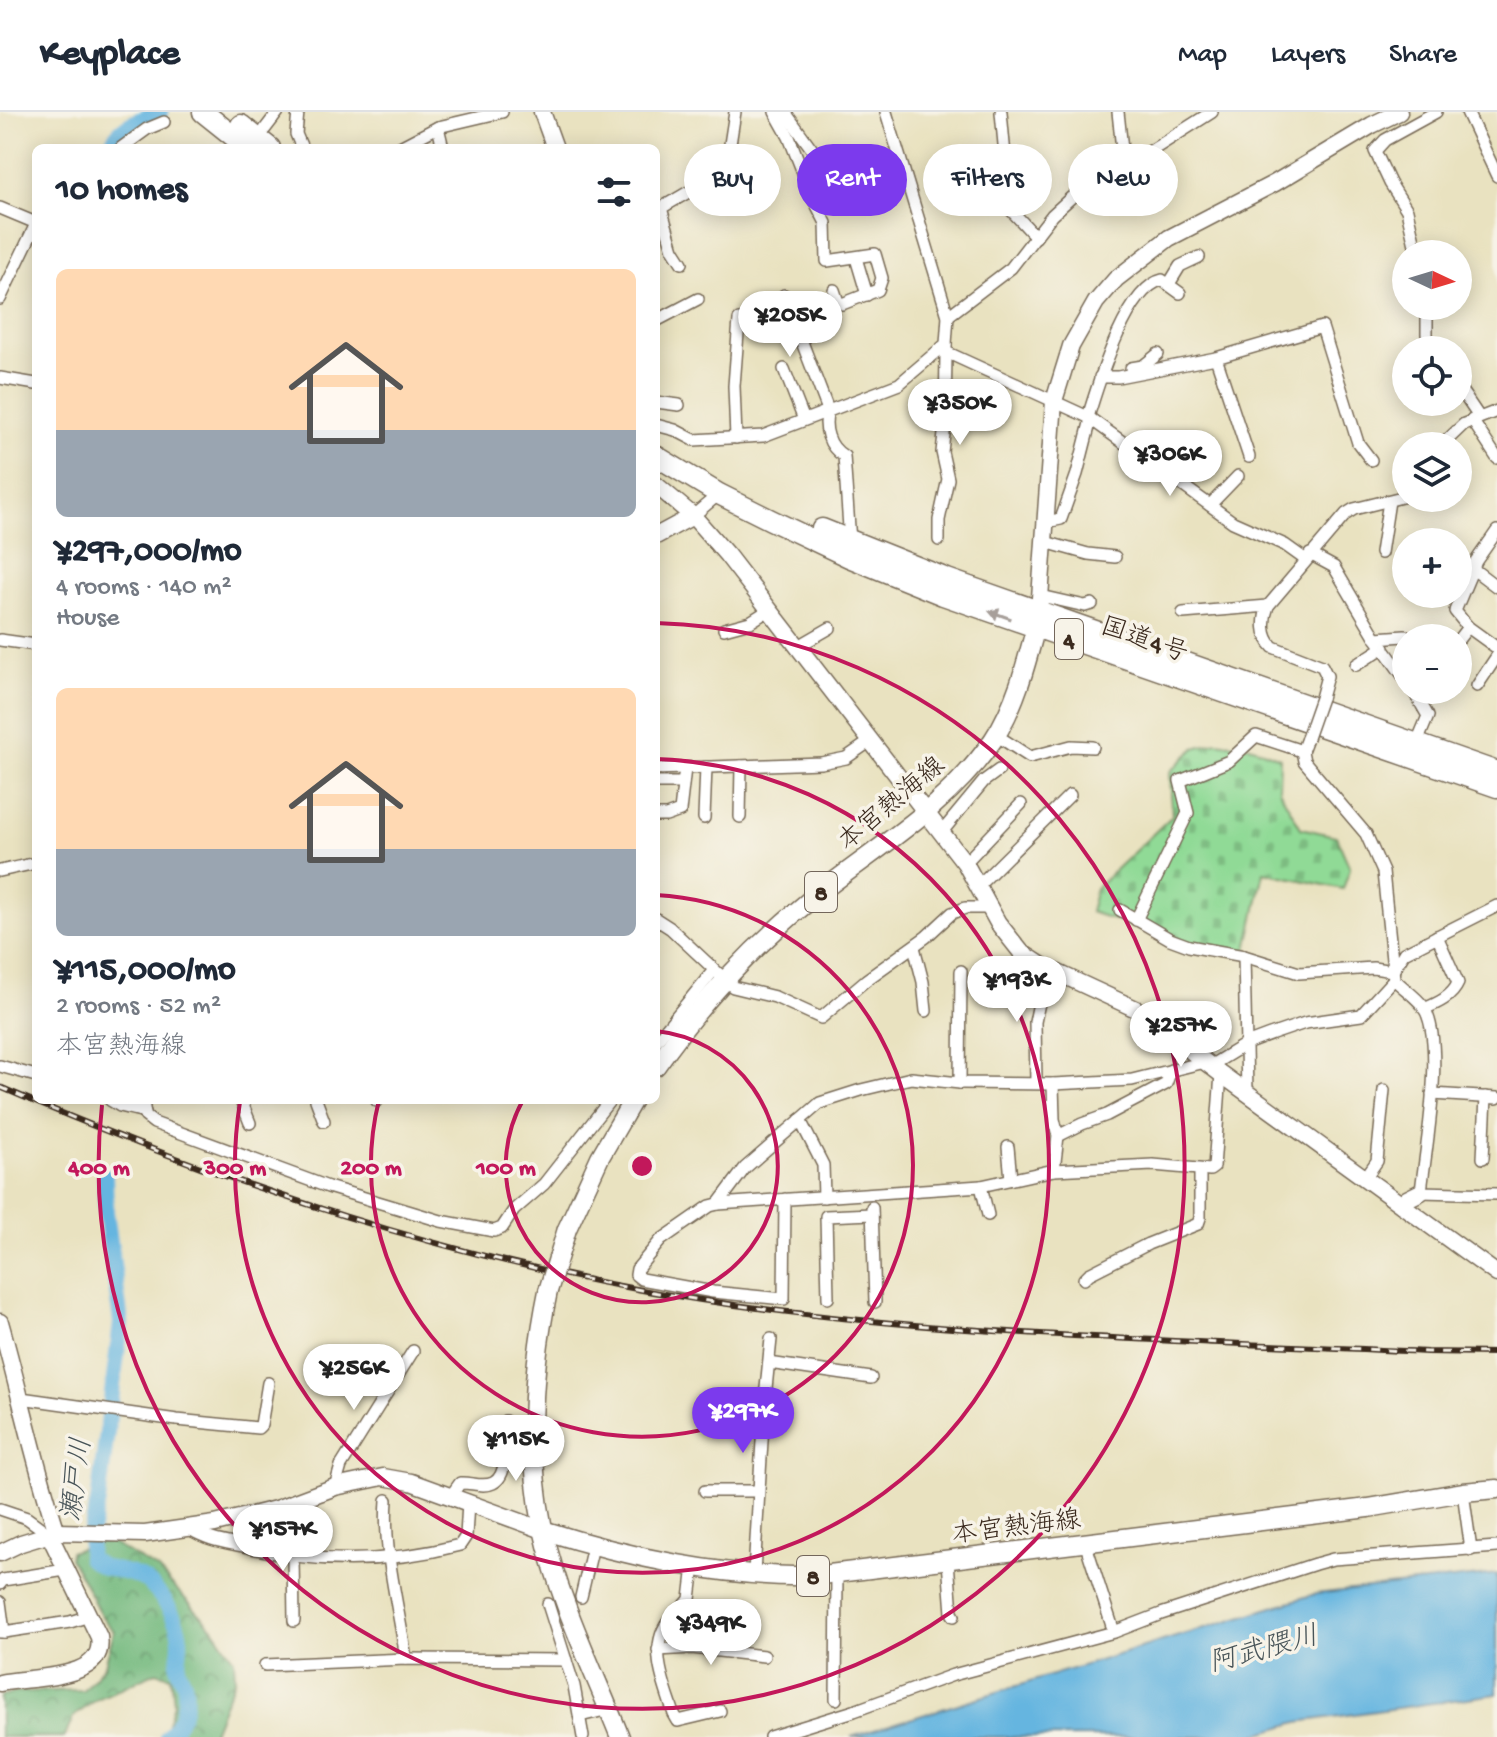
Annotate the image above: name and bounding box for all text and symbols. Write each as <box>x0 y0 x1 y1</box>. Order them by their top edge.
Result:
text: Keyplace <box>40 33 180 77</box>
text: Map <box>1178 39 1227 72</box>
text: Layers <box>1271 39 1345 72</box>
text: Share <box>1389 39 1457 72</box>
chip: Buy <box>684 144 781 216</box>
chip: Rent <box>797 144 907 216</box>
chip: Filters <box>923 144 1052 216</box>
chip: New <box>1068 144 1178 216</box>
icon: filters <box>592 170 636 214</box>
text: 10 homes <box>56 172 187 212</box>
north arrow <box>1392 240 1472 320</box>
map controls <box>1392 240 1472 704</box>
pin: ¥205K <box>734 291 846 359</box>
text: ¥205K <box>756 301 824 332</box>
icon: home <box>274 321 418 465</box>
button: locate <box>1392 336 1472 416</box>
pin: ¥350K <box>904 379 1016 447</box>
text: ¥350K <box>926 389 994 420</box>
pin: ¥306K <box>1114 430 1226 498</box>
button: layers <box>1392 432 1472 512</box>
text: ¥306K <box>1136 440 1204 471</box>
button: + <box>1392 528 1472 608</box>
text: ¥297,000/mo <box>56 533 242 573</box>
text: 4 rooms · 140 m² <box>56 573 232 604</box>
text: House <box>56 604 120 635</box>
one-way arrow <box>988 609 1012 621</box>
street label: 国道4号 <box>1096 612 1192 672</box>
road number: 4 <box>1055 619 1083 659</box>
button: − <box>1392 624 1472 704</box>
icon: home <box>274 740 418 884</box>
street label: 本宮熱海線 <box>832 751 953 859</box>
road number: 8 <box>805 872 837 912</box>
text: ¥115,000/mo <box>56 952 236 992</box>
pin: ¥193K <box>961 956 1073 1024</box>
text: ¥193K <box>985 966 1049 997</box>
text: 2 rooms · 52 m² <box>56 992 221 1023</box>
pin: ¥257K <box>1125 1001 1237 1069</box>
text: ¥257K <box>1148 1011 1214 1042</box>
text: 本宮熱海線 <box>56 1033 186 1064</box>
centre of rings <box>628 1152 656 1180</box>
text: 400 m <box>67 1155 130 1184</box>
text: 300 m <box>203 1155 266 1184</box>
text: 200 m <box>340 1155 402 1184</box>
text: 100 m <box>475 1155 536 1184</box>
pin: ¥256K <box>298 1344 410 1412</box>
text: ¥256K <box>321 1354 387 1385</box>
pin: ¥297K <box>687 1387 799 1455</box>
text: ¥297K <box>710 1397 776 1428</box>
pin: ¥115K <box>460 1415 572 1483</box>
text: ¥115K <box>485 1425 547 1456</box>
water label: 瀬戸川 <box>56 1436 101 1524</box>
pin: ¥157K <box>227 1505 339 1573</box>
street label: 本宮熱海線 <box>950 1505 1083 1553</box>
text: ¥157K <box>251 1515 315 1546</box>
road number: 8 <box>797 1556 829 1596</box>
pin: ¥349K <box>655 1599 767 1667</box>
text: ¥349K <box>678 1609 744 1640</box>
water label: 阿武隈川 <box>1206 1620 1323 1682</box>

